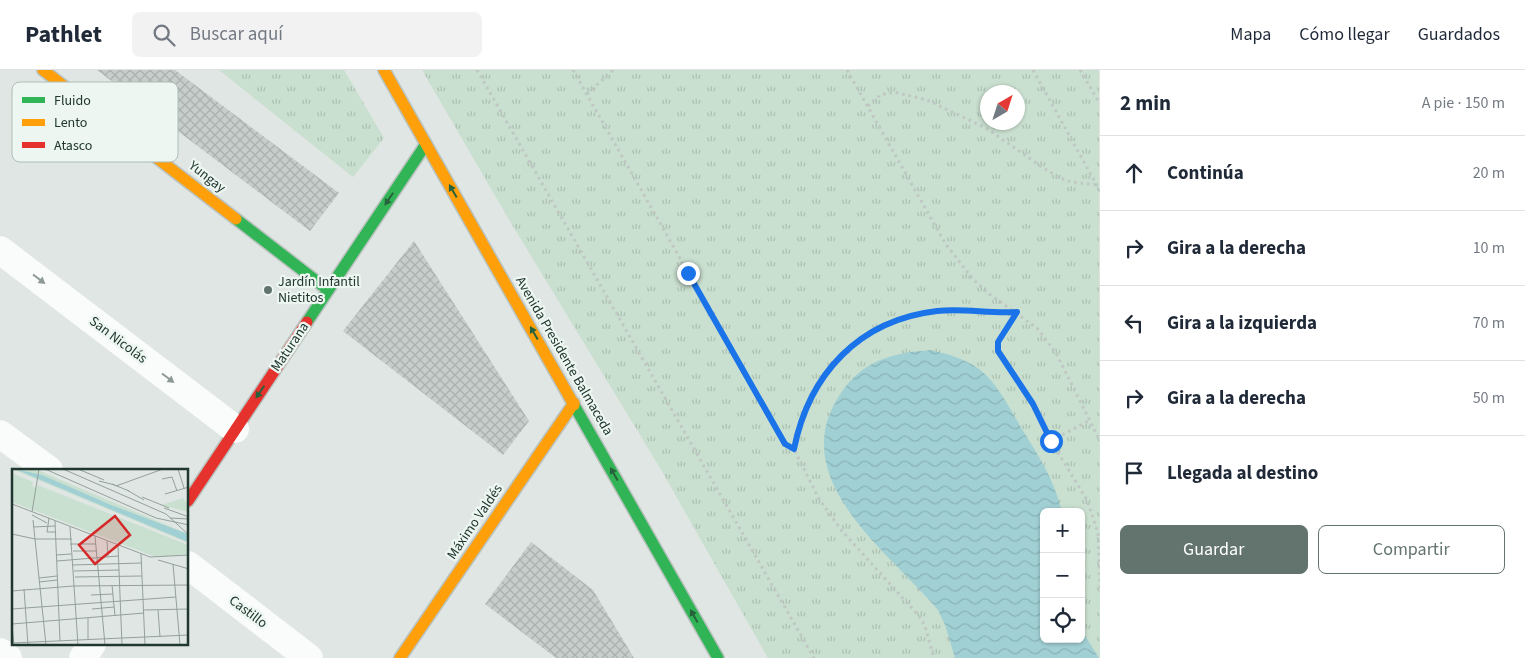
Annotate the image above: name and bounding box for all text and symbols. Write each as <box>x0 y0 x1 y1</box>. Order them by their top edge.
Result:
search box <box>132 12 482 57</box>
text: Pathlet <box>25 17 102 52</box>
icon: search <box>150 21 178 49</box>
text: Buscar aquí <box>190 21 283 48</box>
text: Mapa <box>1230 22 1271 47</box>
text: Cómo llegar <box>1299 22 1390 47</box>
text: Guardados <box>1418 22 1500 47</box>
legend <box>12 82 178 162</box>
north arrow <box>980 85 1025 130</box>
text: 2 min <box>1120 88 1171 118</box>
text: Fluido <box>54 91 91 111</box>
text: A pie · 150 m <box>1422 92 1505 114</box>
text: Lento <box>54 113 87 133</box>
text: Atasco <box>54 136 92 156</box>
street label: Yungay <box>184 156 230 198</box>
icon: ahead <box>1120 159 1148 187</box>
text: Continúa <box>1167 160 1244 187</box>
text: 20 m <box>1473 162 1505 184</box>
one-way arrow <box>449 185 458 198</box>
one-way arrow <box>385 192 394 205</box>
icon: right <box>1120 234 1148 262</box>
text: Gira a la derecha <box>1167 235 1306 262</box>
text: 10 m <box>1473 237 1505 259</box>
route end <box>677 262 700 285</box>
place label: Jardín Infantil Nietitos <box>278 272 360 308</box>
street label: Avenida Presidente Balmaceda <box>510 273 618 439</box>
one-way arrow <box>32 274 45 285</box>
marker: Jardín Infantil Nietitos <box>262 284 274 296</box>
icon: left <box>1120 309 1148 337</box>
text: Gira a la izquierda <box>1167 310 1317 337</box>
street label: San Nicolás <box>85 312 151 368</box>
text: 70 m <box>1473 312 1505 334</box>
street label: Maturana <box>266 318 314 376</box>
one-way arrow <box>529 326 538 339</box>
one-way arrow <box>161 373 175 383</box>
icon: right <box>1120 384 1148 412</box>
one-way arrow <box>255 385 265 399</box>
text: Gira a la derecha <box>1167 385 1306 412</box>
text: 50 m <box>1473 387 1505 409</box>
route start <box>1040 430 1063 453</box>
icon: arrive <box>1120 459 1148 487</box>
text: Llegada al destino <box>1167 460 1318 487</box>
one-way arrow <box>610 467 618 481</box>
inset map <box>12 469 189 646</box>
street label: Máximo Valdés <box>442 480 508 564</box>
map controls <box>1040 508 1085 643</box>
button: + <box>1040 508 1085 553</box>
button: Guardar <box>1120 525 1308 574</box>
button: Compartir <box>1318 525 1505 574</box>
button: − <box>1040 553 1085 598</box>
street label: Castillo <box>225 591 271 633</box>
button: locate <box>1040 598 1085 643</box>
one-way arrow <box>689 609 698 622</box>

